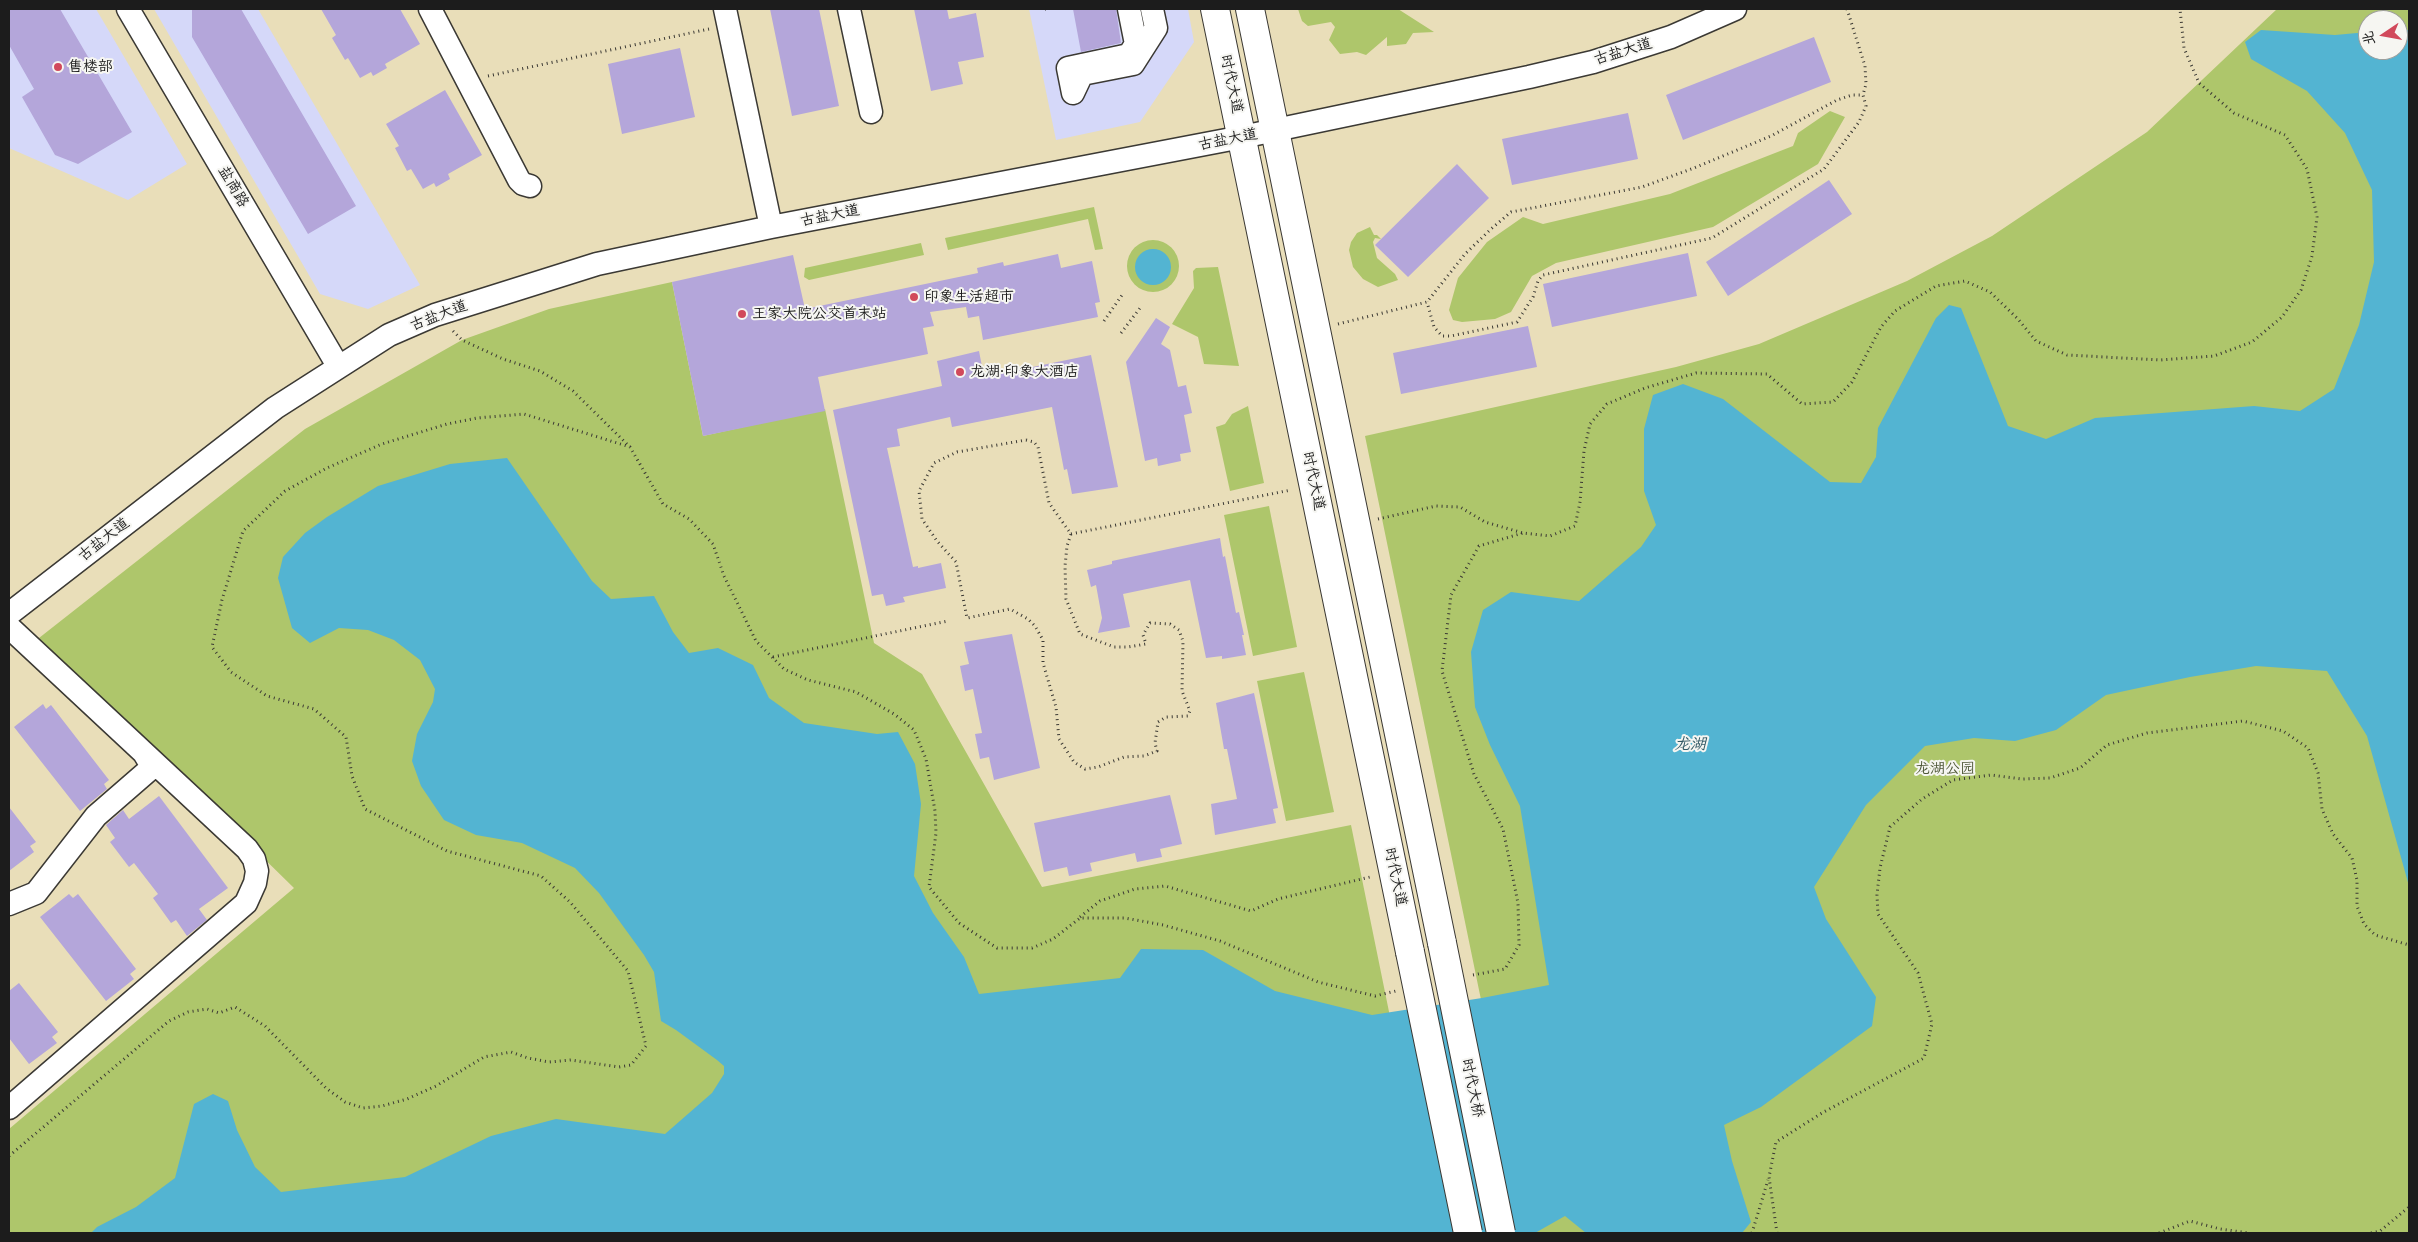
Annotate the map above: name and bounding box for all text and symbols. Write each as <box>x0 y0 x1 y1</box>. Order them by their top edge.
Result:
north arrow <box>2358 10 2408 60</box>
text: 北 <box>2355 29 2382 47</box>
street label: 古盐大道 <box>1592 35 1654 69</box>
street label: 时代大道 <box>1216 53 1246 115</box>
place label: 售楼部 <box>68 58 113 76</box>
marker: 售楼部 <box>52 61 64 73</box>
street label: 古盐大道 <box>1197 125 1259 155</box>
street label: 盐商路 <box>214 163 252 211</box>
street label: 古盐大道 <box>799 201 861 231</box>
place label: 印象生活超市 <box>924 288 1014 306</box>
marker: 印象生活超市 <box>908 291 920 303</box>
street label: 古盐大道 <box>408 297 470 335</box>
place label: 王家大院公交首末站 <box>752 305 887 323</box>
marker: 王家大院公交首末站 <box>736 308 748 320</box>
place label: 龙湖·印象大酒店 <box>970 363 1079 381</box>
marker: 龙湖·印象大酒店 <box>954 366 966 378</box>
street label: 时代大道 <box>1298 450 1328 512</box>
street label: 古盐大道 <box>75 514 133 566</box>
water label: 龙湖 <box>1674 735 1706 755</box>
park label: 龙湖公园 <box>1915 760 1975 778</box>
street label: 时代大道 <box>1380 846 1410 908</box>
street label: 时代大桥 <box>1457 1057 1487 1119</box>

